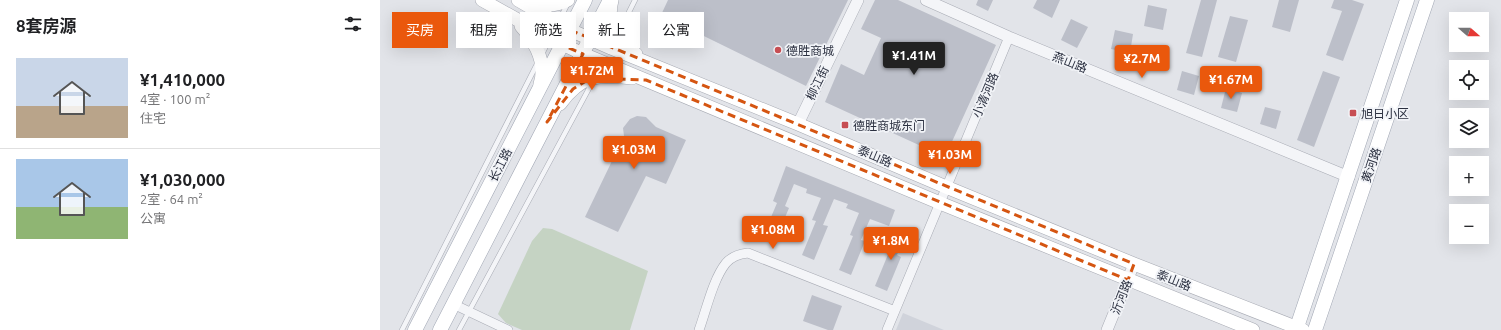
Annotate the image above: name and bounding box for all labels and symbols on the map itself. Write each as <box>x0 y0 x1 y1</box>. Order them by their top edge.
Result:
north arrow <box>1449 12 1489 52</box>
pin: ¥1.41M <box>881 42 947 76</box>
place label: 德胜商城 <box>786 44 834 57</box>
marker: 德胜商城 <box>773 45 783 55</box>
pin: ¥2.7M <box>1114 45 1170 79</box>
street label: 燕山路 <box>1051 49 1089 75</box>
pin: ¥1.72M <box>559 57 625 91</box>
street label: 柳江街 <box>803 64 831 102</box>
pin: ¥1.67M <box>1198 66 1264 100</box>
street label: 小清河路 <box>970 70 1000 120</box>
place label: 旭日小区 <box>1361 107 1409 120</box>
marker: 旭日小区 <box>1348 108 1358 118</box>
place label: 德胜商城东门 <box>853 119 925 132</box>
marker: 德胜商城东门 <box>840 120 850 130</box>
pin: ¥1.03M <box>601 136 667 170</box>
pin: ¥1.03M <box>917 141 983 175</box>
street label: 泰山路 <box>856 143 894 169</box>
street label: 长江路 <box>486 146 514 184</box>
street label: 黄河路 <box>1359 146 1383 184</box>
pin: ¥1.08M <box>740 216 806 250</box>
pin: ¥1.8M <box>863 227 919 261</box>
street label: 泰山路 <box>1155 267 1193 293</box>
street label: 沂河路 <box>1108 278 1134 316</box>

